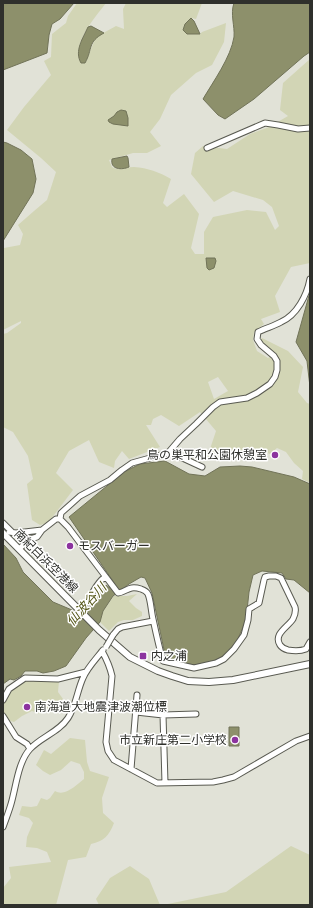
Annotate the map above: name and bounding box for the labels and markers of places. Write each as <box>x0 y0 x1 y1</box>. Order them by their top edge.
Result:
place label: 鳥の巣平和公園休憩室 <box>147 447 267 463</box>
marker: 鳥の巣平和公園休憩室 <box>270 450 280 460</box>
place label: モスバーガー <box>78 538 150 554</box>
marker: モスバーガー <box>65 541 75 551</box>
place label: 内之浦 <box>151 648 187 664</box>
marker: 内之浦 <box>138 651 148 661</box>
place label: 南海道大地震津波潮位標 <box>35 699 167 715</box>
marker: 南海道大地震津波潮位標 <box>22 702 32 712</box>
place label: 市立新庄第二小学校 <box>119 732 227 748</box>
marker: 市立新庄第二小学校 <box>230 735 240 745</box>

